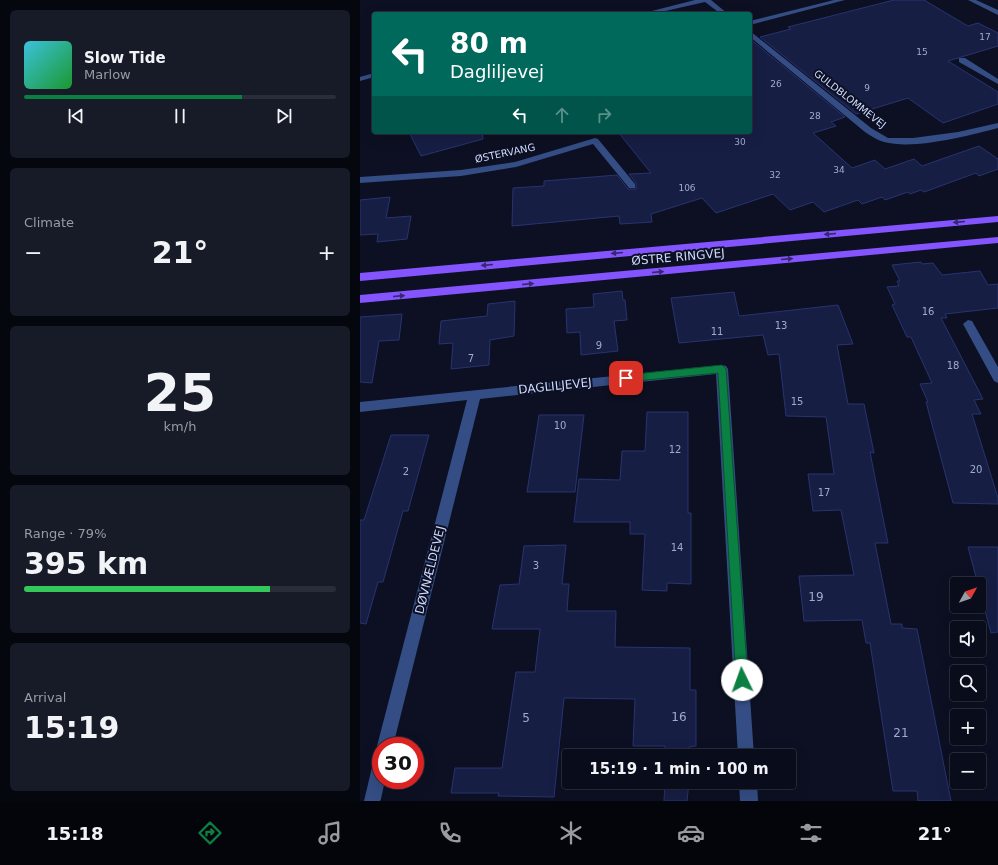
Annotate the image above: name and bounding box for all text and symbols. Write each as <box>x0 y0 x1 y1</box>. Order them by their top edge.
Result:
text: 80 m <box>450 27 528 60</box>
icon: left <box>384 28 436 80</box>
house number: 17 <box>979 32 991 42</box>
house number: 15 <box>916 47 928 57</box>
text: Slow Tide <box>84 49 166 67</box>
text: Dagliljevej <box>450 61 544 82</box>
text: Marlow <box>84 67 131 82</box>
street label: GULDBLOMMEVEJ <box>812 68 888 130</box>
house number: 26 <box>770 79 782 89</box>
house number: 9 <box>864 83 870 93</box>
icon: left <box>509 104 531 126</box>
icon: ahead <box>551 104 573 126</box>
icon: right <box>593 104 615 126</box>
icon: previous <box>65 105 87 127</box>
icon: pause <box>169 105 191 127</box>
icon: next <box>273 105 295 127</box>
house number: 28 <box>809 111 821 121</box>
house number: 30 <box>734 137 746 147</box>
street label: ØSTERVANG <box>474 141 536 165</box>
house number: 34 <box>833 165 845 175</box>
house number: 32 <box>769 170 781 180</box>
house number: 106 <box>678 183 696 193</box>
text: Climate <box>24 215 74 230</box>
one-way arrow <box>953 219 965 226</box>
one-way arrow <box>824 231 836 237</box>
text: 21° <box>152 235 208 270</box>
text: − <box>24 240 42 265</box>
text: + <box>318 240 336 265</box>
street label: ØSTRE RINGVEJ <box>631 246 725 268</box>
one-way arrow <box>611 250 623 257</box>
one-way arrow <box>781 256 793 263</box>
one-way arrow <box>481 262 493 268</box>
one-way arrow <box>652 268 664 275</box>
one-way arrow <box>522 280 534 287</box>
one-way arrow <box>393 292 405 299</box>
house number: 16 <box>922 306 934 317</box>
house number: 13 <box>775 320 787 331</box>
house number: 11 <box>711 326 723 337</box>
house number: 9 <box>596 340 602 351</box>
house number: 7 <box>468 353 474 364</box>
house number: 18 <box>947 360 959 371</box>
pin <box>609 361 643 395</box>
text: 25 <box>144 363 216 423</box>
icon: arrive <box>615 367 637 389</box>
street label: DAGLILJEVEJ <box>518 375 592 397</box>
house number: 15 <box>791 396 803 407</box>
text: km/h <box>164 419 196 434</box>
house number: 10 <box>554 420 566 431</box>
house number: 12 <box>669 444 681 455</box>
house number: 20 <box>970 464 982 475</box>
house number: 2 <box>403 466 409 477</box>
house number: 17 <box>818 487 830 498</box>
street label: DØVNÆLDEVEJ <box>412 524 448 616</box>
text: Range · 79% <box>24 526 107 541</box>
house number: 14 <box>671 542 683 553</box>
text: 395 km <box>24 546 148 581</box>
house number: 3 <box>533 560 539 571</box>
north arrow <box>950 577 986 613</box>
map controls <box>950 577 986 789</box>
house number: 19 <box>808 590 824 604</box>
button: sound <box>950 621 986 657</box>
position arrow <box>721 659 763 701</box>
button: search <box>950 665 986 701</box>
text: Arrival <box>24 690 66 705</box>
button: + <box>950 709 986 745</box>
text: 15:19 <box>24 710 120 745</box>
house number: 16 <box>671 710 687 724</box>
house number: 5 <box>522 711 530 725</box>
house number: 21 <box>893 726 909 740</box>
speed limit sign: 30 <box>372 737 424 789</box>
button: − <box>950 753 986 789</box>
text: 15:19 · 1 min · 100 m <box>589 760 769 778</box>
icon: directions <box>196 819 224 847</box>
icon: music <box>316 819 344 847</box>
icon: phone <box>436 819 464 847</box>
icon: climate <box>557 819 585 847</box>
icon: car <box>677 819 705 847</box>
icon: filters <box>797 819 825 847</box>
text: 15:18 <box>46 823 103 844</box>
text: 21° <box>918 823 952 844</box>

